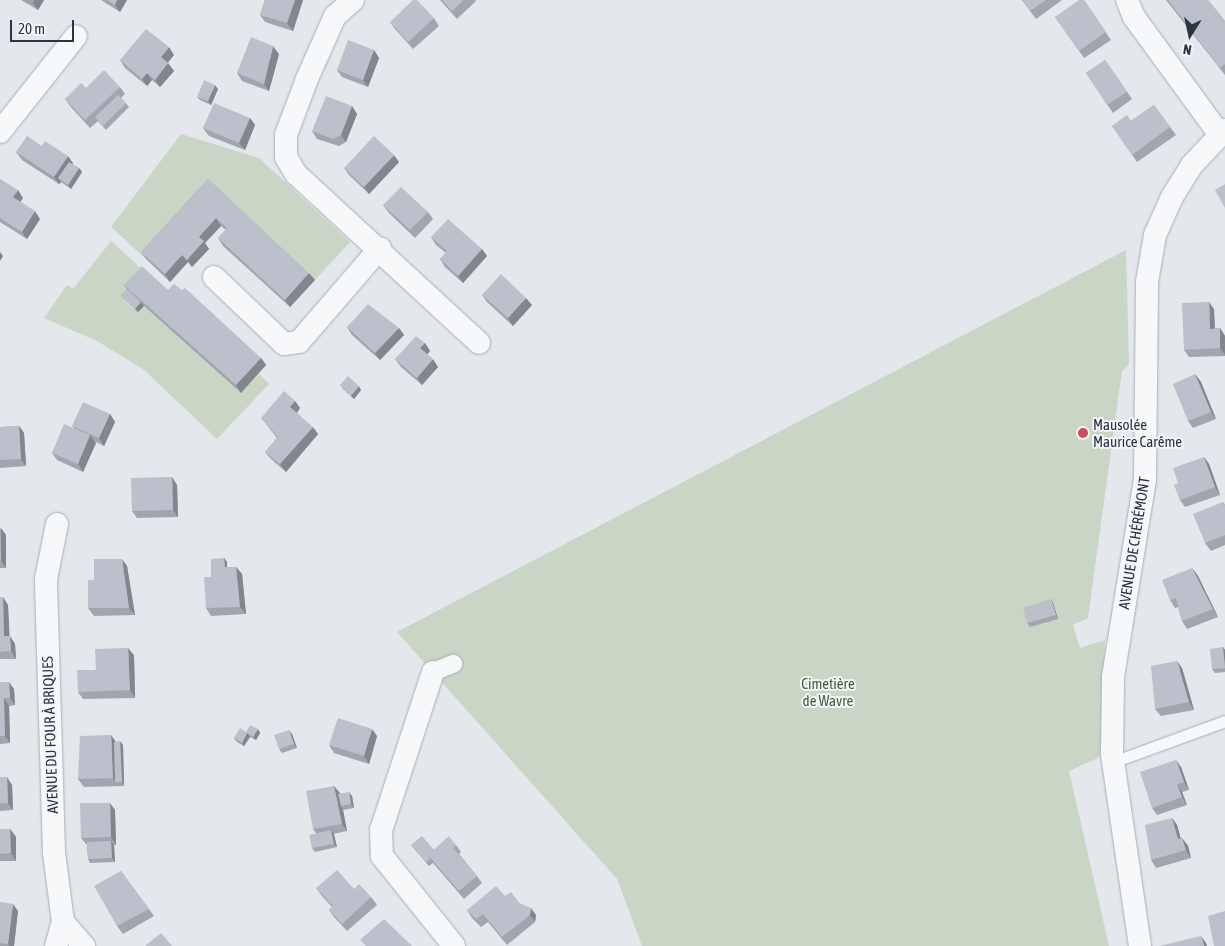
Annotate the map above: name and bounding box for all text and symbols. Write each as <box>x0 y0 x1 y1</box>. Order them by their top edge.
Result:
scale bar <box>12 10 76 42</box>
north arrow <box>1165 10 1215 60</box>
text: 20 m <box>18 20 45 37</box>
text: N <box>1182 41 1193 58</box>
place label: Mausolée Maurice Carême <box>1093 415 1182 450</box>
marker: Mausolée Maurice Carême <box>1077 427 1089 439</box>
street label: AVENUE DE CHÉRÉMONT <box>1115 476 1153 610</box>
street label: AVENUE DU FOUR À BRIQUES <box>38 656 62 814</box>
park label: Cimetière de Wavre <box>801 674 855 709</box>

